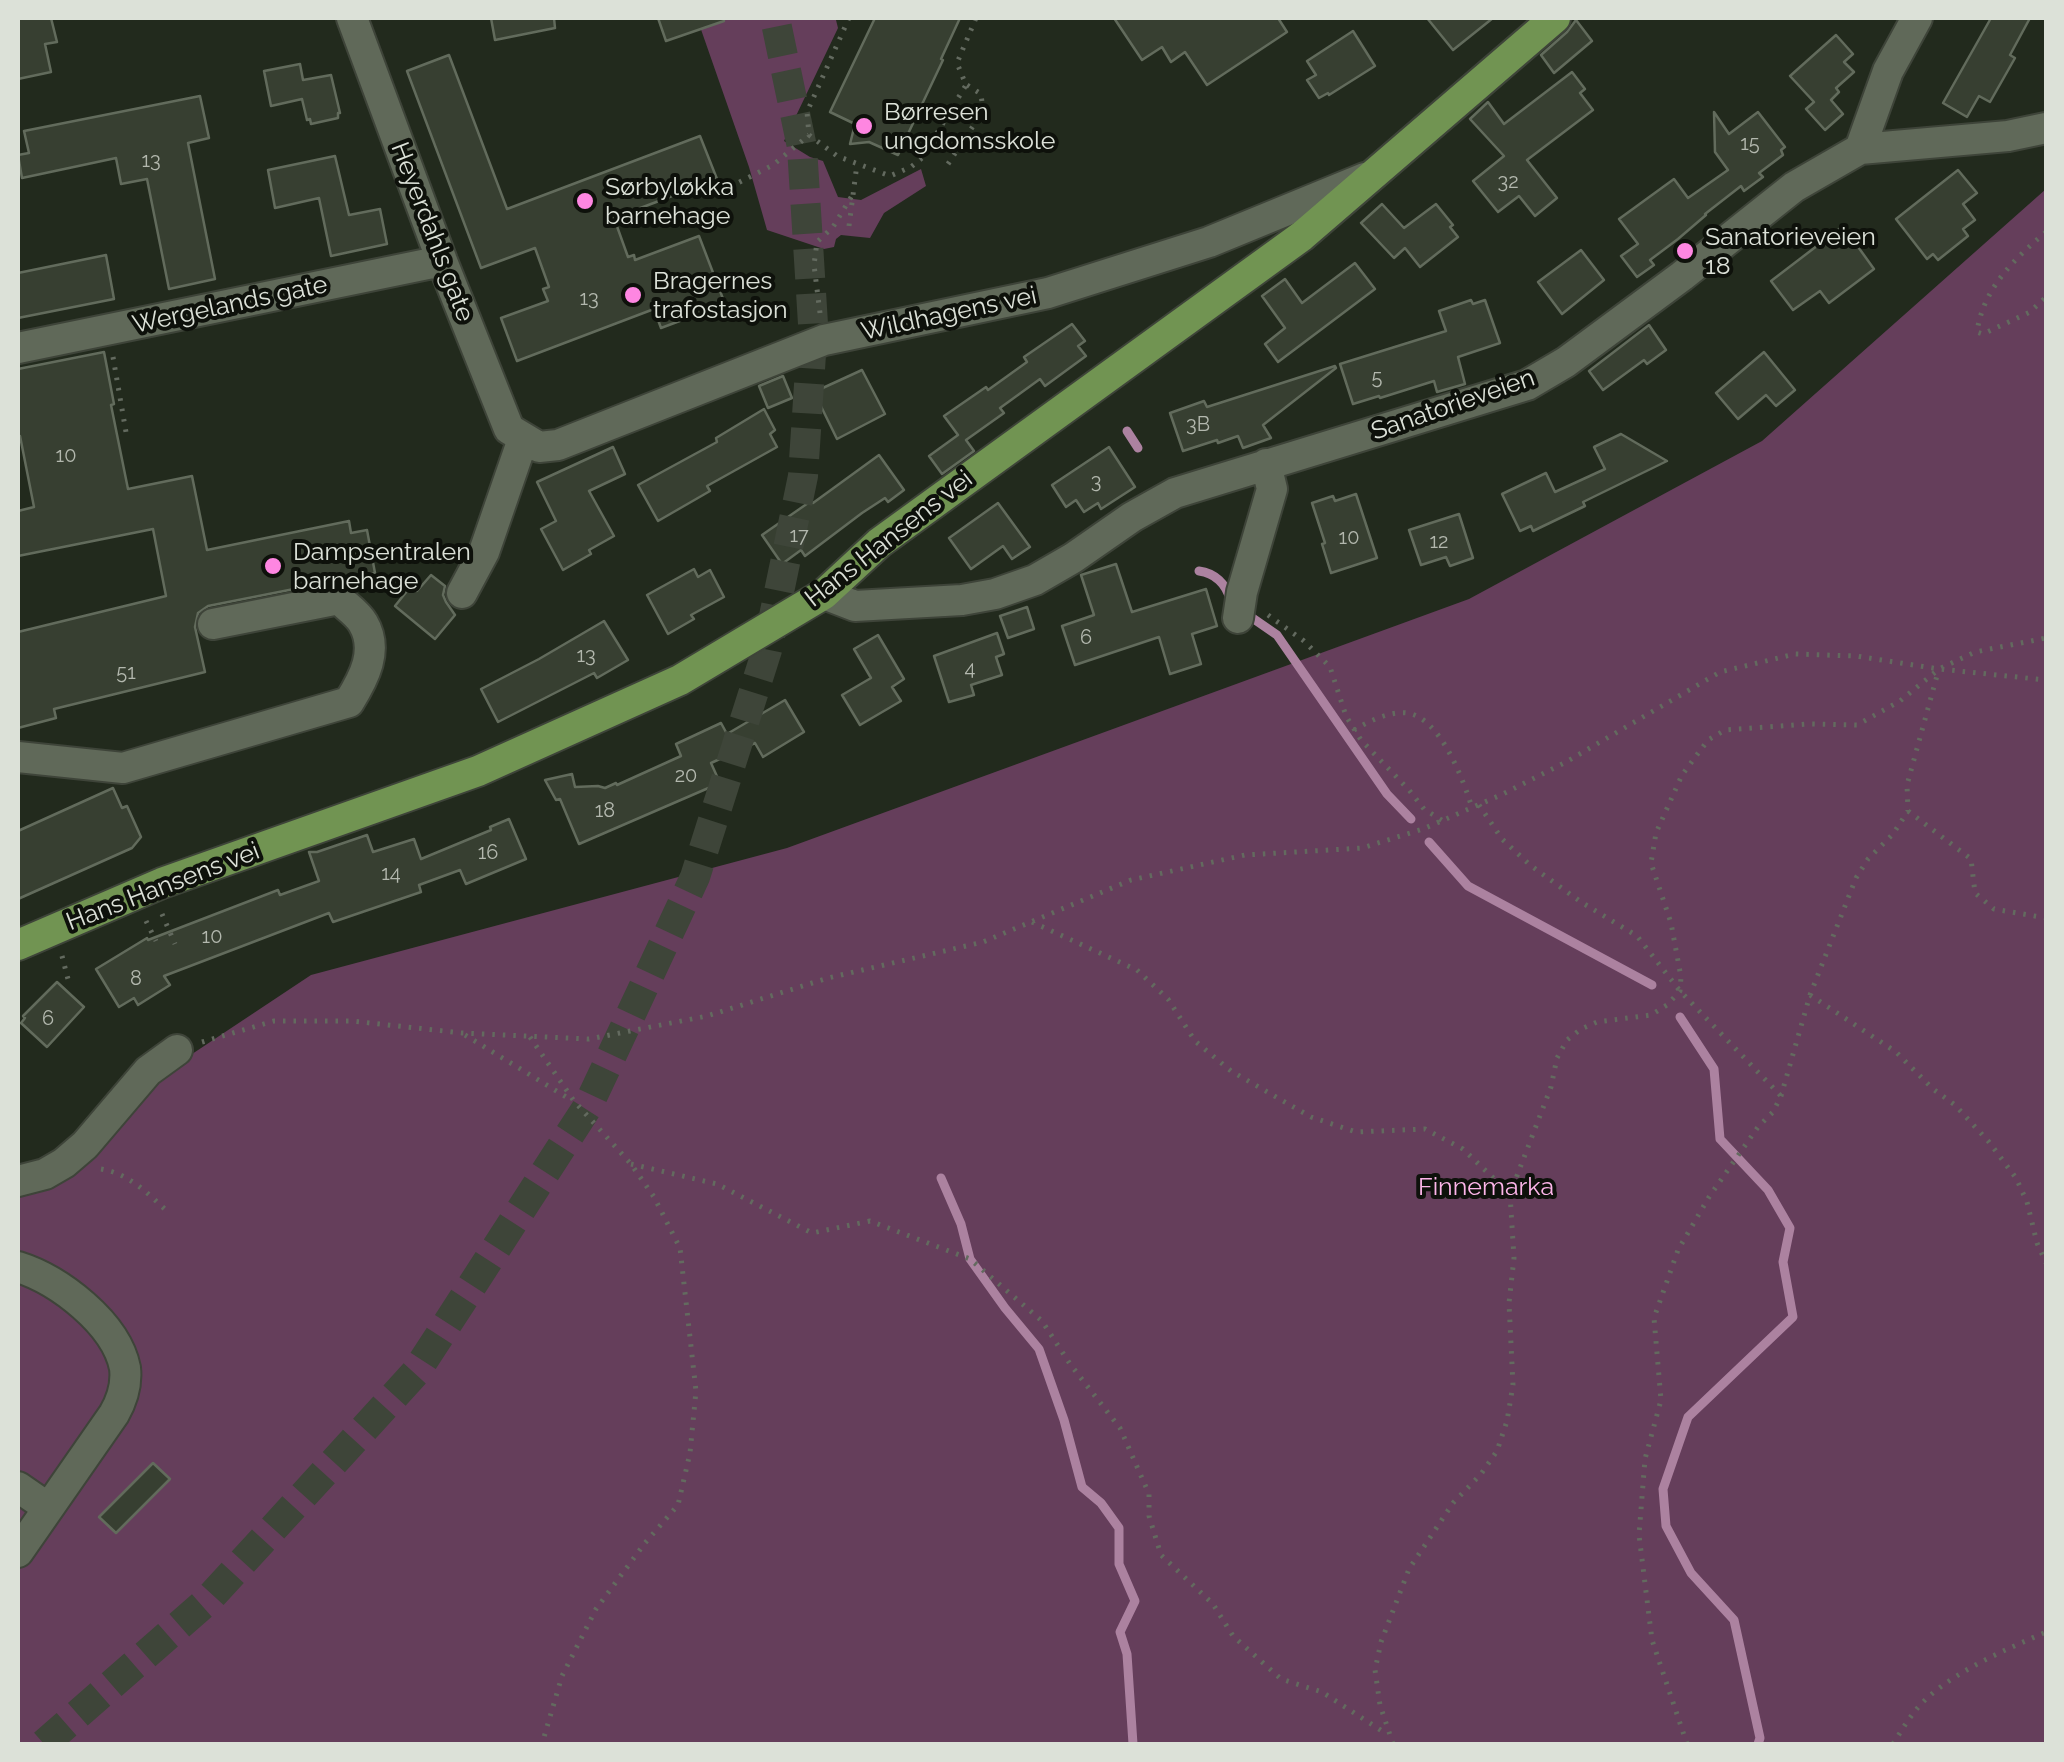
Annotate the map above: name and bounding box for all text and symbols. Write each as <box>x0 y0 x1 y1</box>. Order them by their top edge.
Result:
place label: Børresen ungdomsskole <box>884 97 1055 156</box>
marker: Børresen ungdomsskole <box>853 115 875 137</box>
house number: 15 <box>1740 132 1760 156</box>
street label: Heyerdahls gate <box>384 138 480 326</box>
house number: 13 <box>141 149 161 173</box>
house number: 32 <box>1497 170 1519 194</box>
place label: Sørbyløkka barnehage <box>605 172 734 231</box>
marker: Sørbyløkka barnehage <box>574 190 596 212</box>
place label: Sanatorieveien 18 <box>1705 222 1876 281</box>
marker: Sanatorieveien 18 <box>1674 240 1696 262</box>
place label: Bragernes trafostasjon <box>653 266 788 325</box>
street label: Wergelands gate <box>130 270 330 340</box>
street label: Wildhagens vei <box>859 281 1039 347</box>
marker: Bragernes trafostasjon <box>622 284 644 306</box>
house number: 13 <box>579 287 599 311</box>
street label: Sanatorieveien <box>1367 363 1539 447</box>
house number: 5 <box>1372 366 1382 390</box>
house number: 3B <box>1186 413 1210 437</box>
house number: 10 <box>56 444 76 468</box>
street label: Hans Hansens vei <box>799 464 979 614</box>
house number: 3 <box>1091 470 1101 494</box>
house number: 17 <box>789 524 809 548</box>
house number: 10 <box>1339 526 1359 550</box>
house number: 12 <box>1430 530 1448 554</box>
place label: Dampsentralen barnehage <box>293 537 471 596</box>
marker: Dampsentralen barnehage <box>262 555 284 577</box>
house number: 6 <box>1080 626 1092 650</box>
house number: 13 <box>576 644 596 668</box>
house number: 4 <box>965 657 975 681</box>
house number: 51 <box>116 661 136 685</box>
house number: 20 <box>675 764 697 788</box>
house number: 18 <box>595 799 615 823</box>
street label: Hans Hansens vei <box>62 836 264 938</box>
house number: 16 <box>478 841 498 865</box>
house number: 14 <box>381 862 401 886</box>
house number: 10 <box>202 925 222 949</box>
house number: 8 <box>130 967 142 991</box>
house number: 6 <box>42 1007 54 1031</box>
park label: Finnemarka <box>1418 1172 1554 1202</box>

